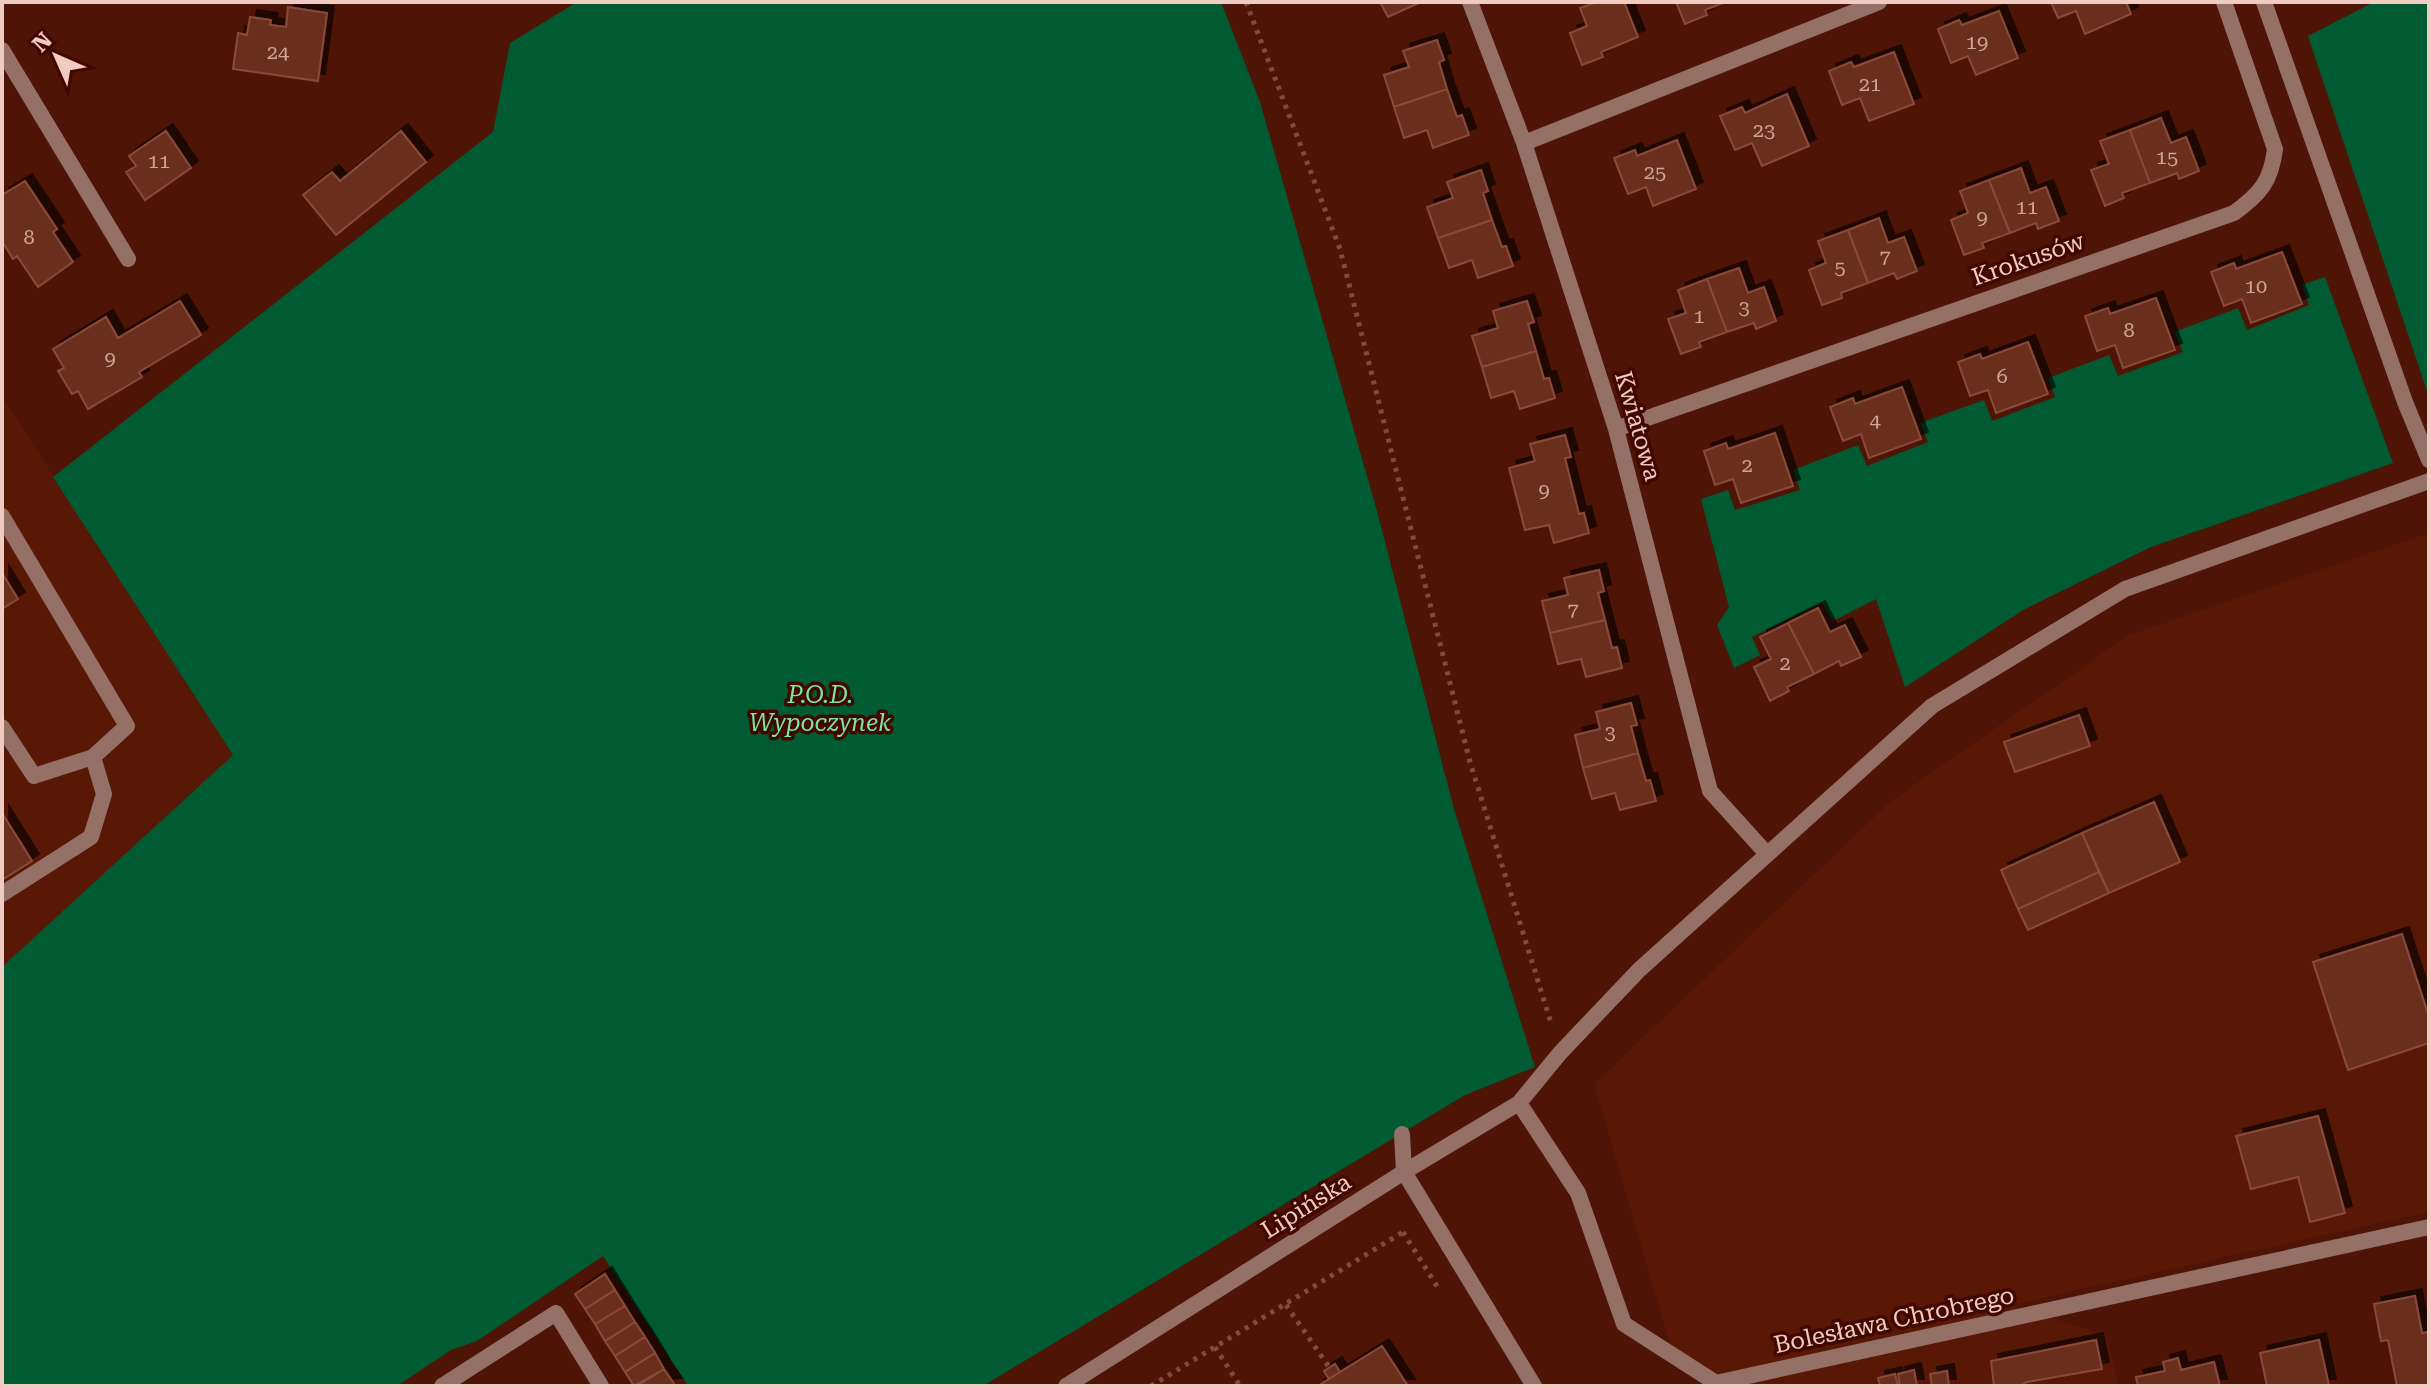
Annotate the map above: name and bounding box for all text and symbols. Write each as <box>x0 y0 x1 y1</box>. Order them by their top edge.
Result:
north arrow <box>16 16 96 96</box>
text: N <box>27 27 57 57</box>
house number: 19 <box>1966 30 1988 54</box>
house number: 24 <box>267 40 290 64</box>
house number: 21 <box>1859 72 1881 96</box>
house number: 23 <box>1753 118 1775 142</box>
house number: 15 <box>2156 145 2178 169</box>
house number: 11 <box>148 149 170 173</box>
house number: 25 <box>1644 160 1666 184</box>
house number: 11 <box>2016 195 2038 219</box>
house number: 9 <box>1976 205 1988 229</box>
house number: 8 <box>23 225 35 249</box>
street label: Krokusów <box>1968 227 2088 291</box>
house number: 7 <box>1879 245 1891 269</box>
house number: 5 <box>1834 255 1846 279</box>
house number: 10 <box>2245 274 2267 298</box>
house number: 3 <box>1738 295 1750 319</box>
house number: 1 <box>1693 304 1705 328</box>
house number: 8 <box>2123 318 2135 342</box>
house number: 9 <box>104 346 116 370</box>
house number: 6 <box>1996 364 2008 388</box>
street label: Kwiatowa <box>1609 368 1667 484</box>
house number: 4 <box>1869 408 1881 432</box>
house number: 2 <box>1741 453 1753 477</box>
house number: 9 <box>1538 478 1550 502</box>
house number: 7 <box>1567 598 1579 622</box>
house number: 2 <box>1779 651 1791 675</box>
park label: P.O.D. Wypoczynek <box>749 681 891 737</box>
house number: 3 <box>1604 720 1616 744</box>
street label: Lipińska <box>1256 1168 1356 1244</box>
street label: Bolesława Chrobrego <box>1771 1281 2017 1359</box>

